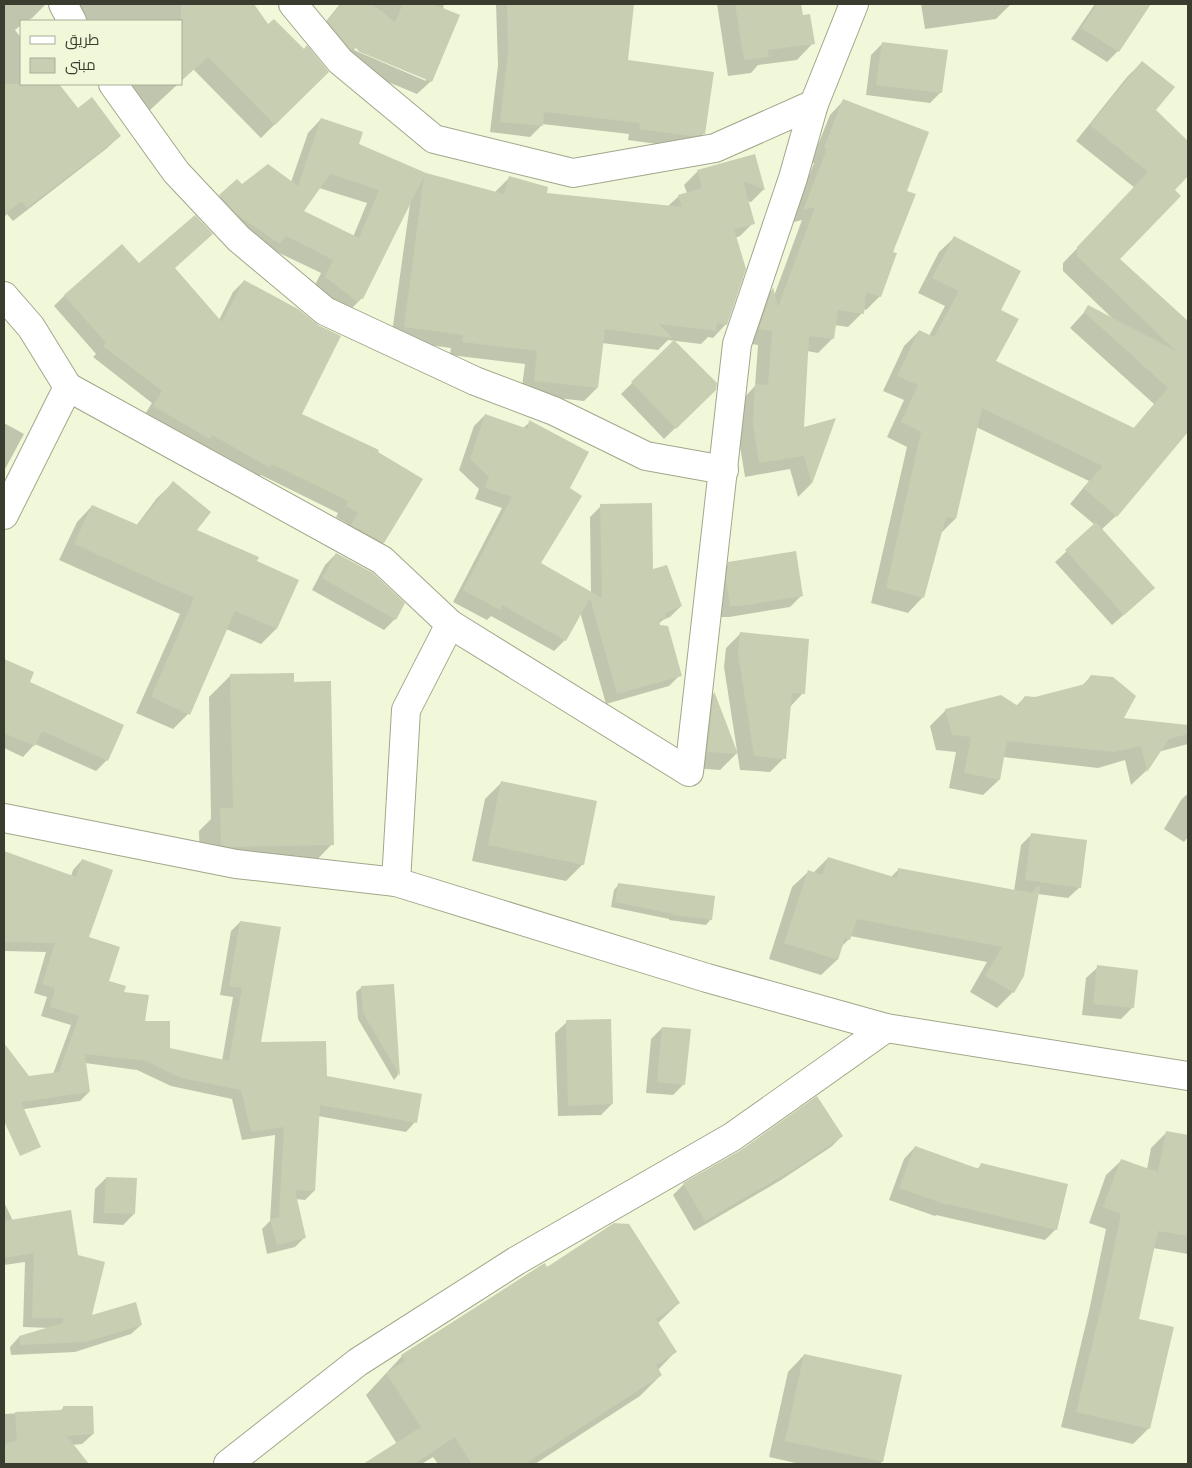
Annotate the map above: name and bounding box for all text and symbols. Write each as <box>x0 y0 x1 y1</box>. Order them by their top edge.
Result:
legend <box>20 20 182 85</box>
text: طريق <box>65 29 99 50</box>
text: مبنى <box>65 54 96 75</box>

